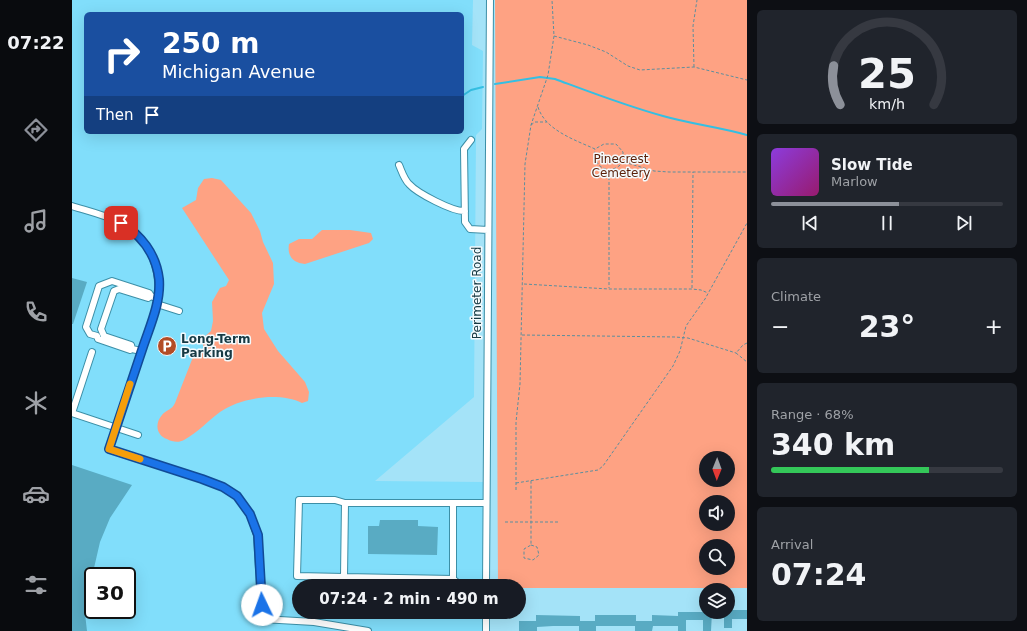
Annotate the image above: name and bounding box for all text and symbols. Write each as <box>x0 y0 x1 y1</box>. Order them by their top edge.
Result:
text: 250 m <box>162 27 259 60</box>
icon: right <box>96 28 148 80</box>
text: 07:22 <box>7 32 65 53</box>
text: 25 <box>858 49 916 98</box>
text: Michigan Avenue <box>162 61 315 82</box>
text: km/h <box>869 96 905 112</box>
icon: arrive <box>141 104 163 126</box>
text: Then <box>96 106 133 124</box>
icon: directions <box>22 116 50 144</box>
park label: Pinecrest Cemetery <box>592 152 650 180</box>
text: Slow Tide <box>831 156 913 174</box>
text: Marlow <box>831 174 878 189</box>
pin <box>104 206 138 240</box>
icon: music <box>22 207 50 235</box>
icon: arrive <box>110 212 132 234</box>
icon: previous <box>799 212 821 234</box>
icon: pause <box>876 212 898 234</box>
icon: next <box>953 212 975 234</box>
street label: Perimeter Road <box>470 247 484 339</box>
text: Climate <box>771 289 821 304</box>
icon: phone <box>22 298 50 326</box>
text: 23° <box>859 309 915 344</box>
text: − <box>771 314 789 339</box>
text: + <box>985 314 1003 339</box>
place label: Long-Term Parking <box>181 332 250 360</box>
parking icon: Long-Term Parking <box>156 335 178 357</box>
icon: climate <box>22 389 50 417</box>
text: Range · 68% <box>771 407 854 422</box>
text: 340 km <box>771 427 895 462</box>
north arrow <box>699 451 735 487</box>
map controls <box>699 451 735 619</box>
icon: car <box>22 480 50 508</box>
button: sound <box>699 495 735 531</box>
text: Arrival <box>771 537 813 552</box>
button: search <box>699 539 735 575</box>
text: 07:24 <box>771 557 867 592</box>
speed limit sign: 30 <box>84 567 136 619</box>
icon: filters <box>22 571 50 599</box>
button: layers <box>699 583 735 619</box>
position arrow <box>241 584 283 626</box>
text: 07:24 · 2 min · 490 m <box>319 590 499 608</box>

